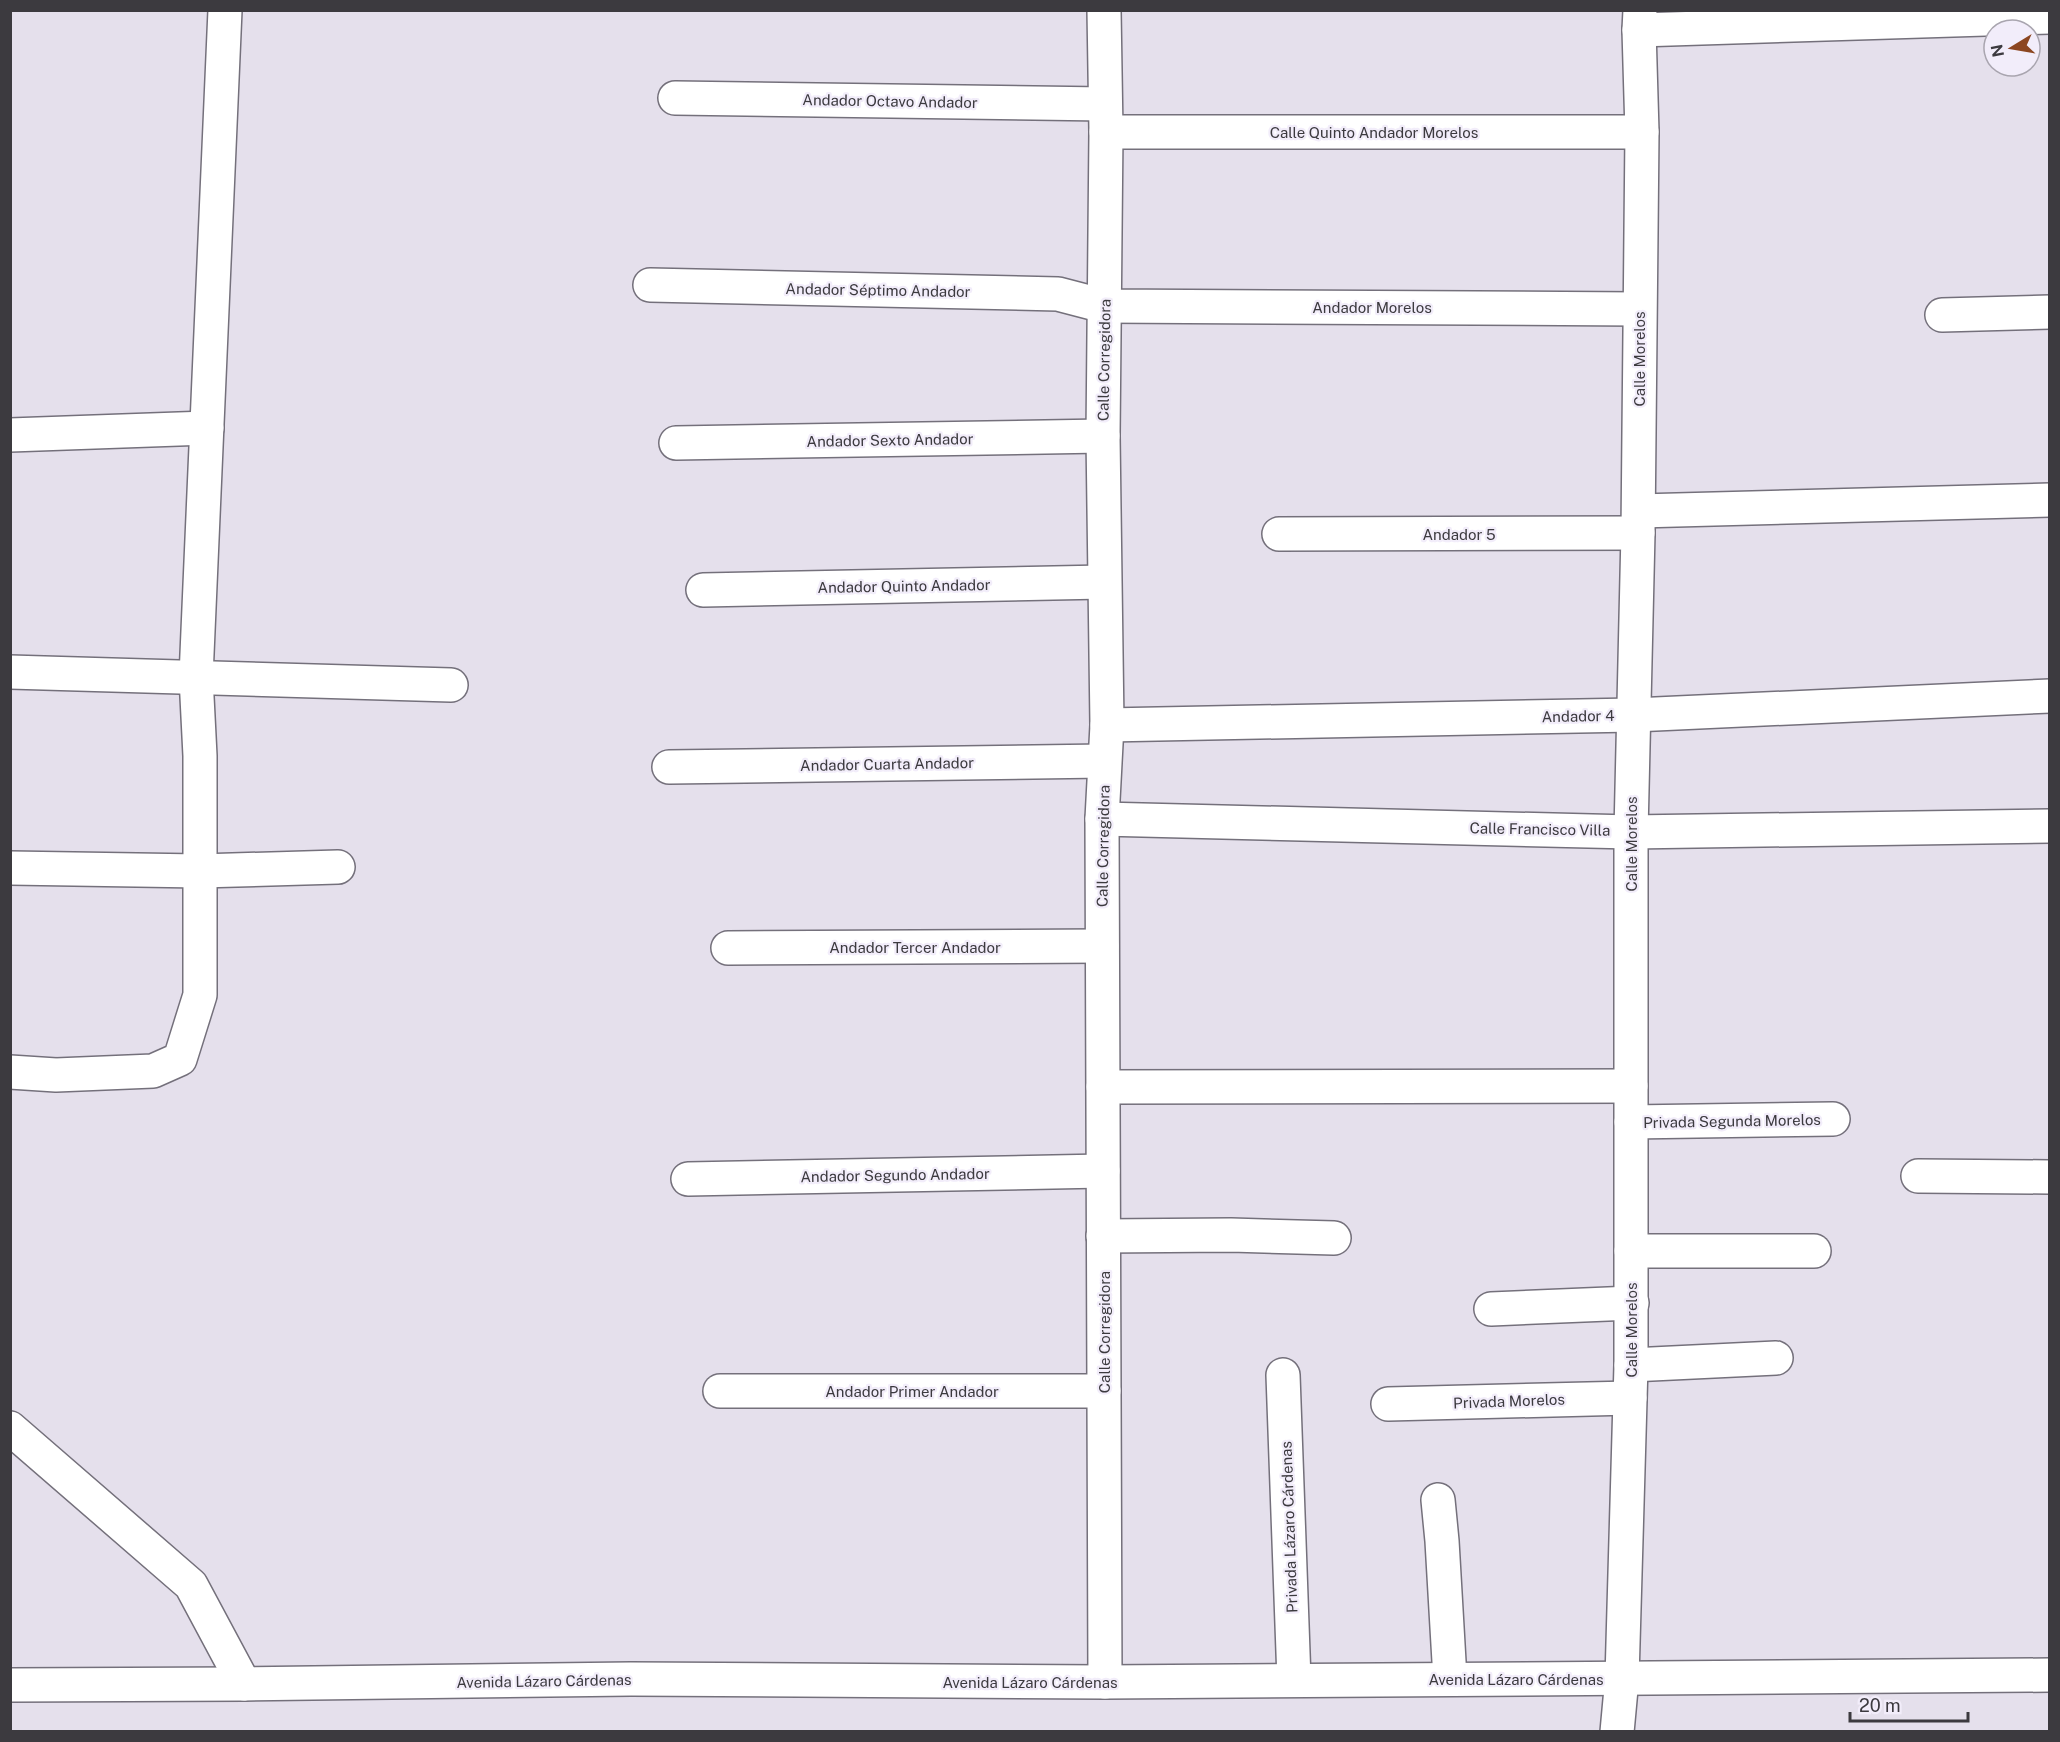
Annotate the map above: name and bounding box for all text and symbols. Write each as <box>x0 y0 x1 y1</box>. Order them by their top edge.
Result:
north arrow <box>1982 18 2042 78</box>
text: N <box>1987 43 2008 59</box>
street label: Andador Octavo Andador <box>802 91 978 111</box>
street label: Calle Quinto Andador Morelos <box>1270 124 1478 141</box>
street label: Andador Séptimo Andador <box>785 280 971 300</box>
street label: Calle Corregidora <box>1094 299 1114 421</box>
street label: Andador Morelos <box>1312 299 1432 316</box>
street label: Calle Morelos <box>1631 311 1648 407</box>
street label: Andador Sexto Andador <box>806 430 974 450</box>
street label: Andador 5 <box>1422 526 1496 543</box>
street label: Andador Quinto Andador <box>817 576 991 596</box>
street label: Andador 4 <box>1541 707 1615 725</box>
street label: Andador Cuarta Andador <box>800 754 974 774</box>
street label: Calle Corregidora <box>1093 785 1113 907</box>
street label: Calle Morelos <box>1623 796 1640 892</box>
street label: Calle Francisco Villa <box>1470 819 1610 839</box>
street label: Andador Tercer Andador <box>829 939 1001 956</box>
street label: Privada Segunda Morelos <box>1643 1111 1821 1131</box>
street label: Andador Segundo Andador <box>800 1165 990 1185</box>
street label: Calle Corregidora <box>1096 1271 1113 1393</box>
street label: Calle Morelos <box>1623 1282 1640 1378</box>
street label: Andador Primer Andador <box>825 1383 999 1400</box>
street label: Privada Morelos <box>1453 1391 1565 1411</box>
street label: Privada Lázaro Cárdenas <box>1278 1441 1300 1613</box>
street label: Avenida Lázaro Cárdenas <box>456 1671 632 1691</box>
street label: Avenida Lázaro Cárdenas <box>1428 1671 1604 1688</box>
street label: Avenida Lázaro Cárdenas <box>942 1674 1118 1691</box>
scale bar <box>1850 1685 1968 1723</box>
text: 20 m <box>1859 1695 1901 1716</box>

